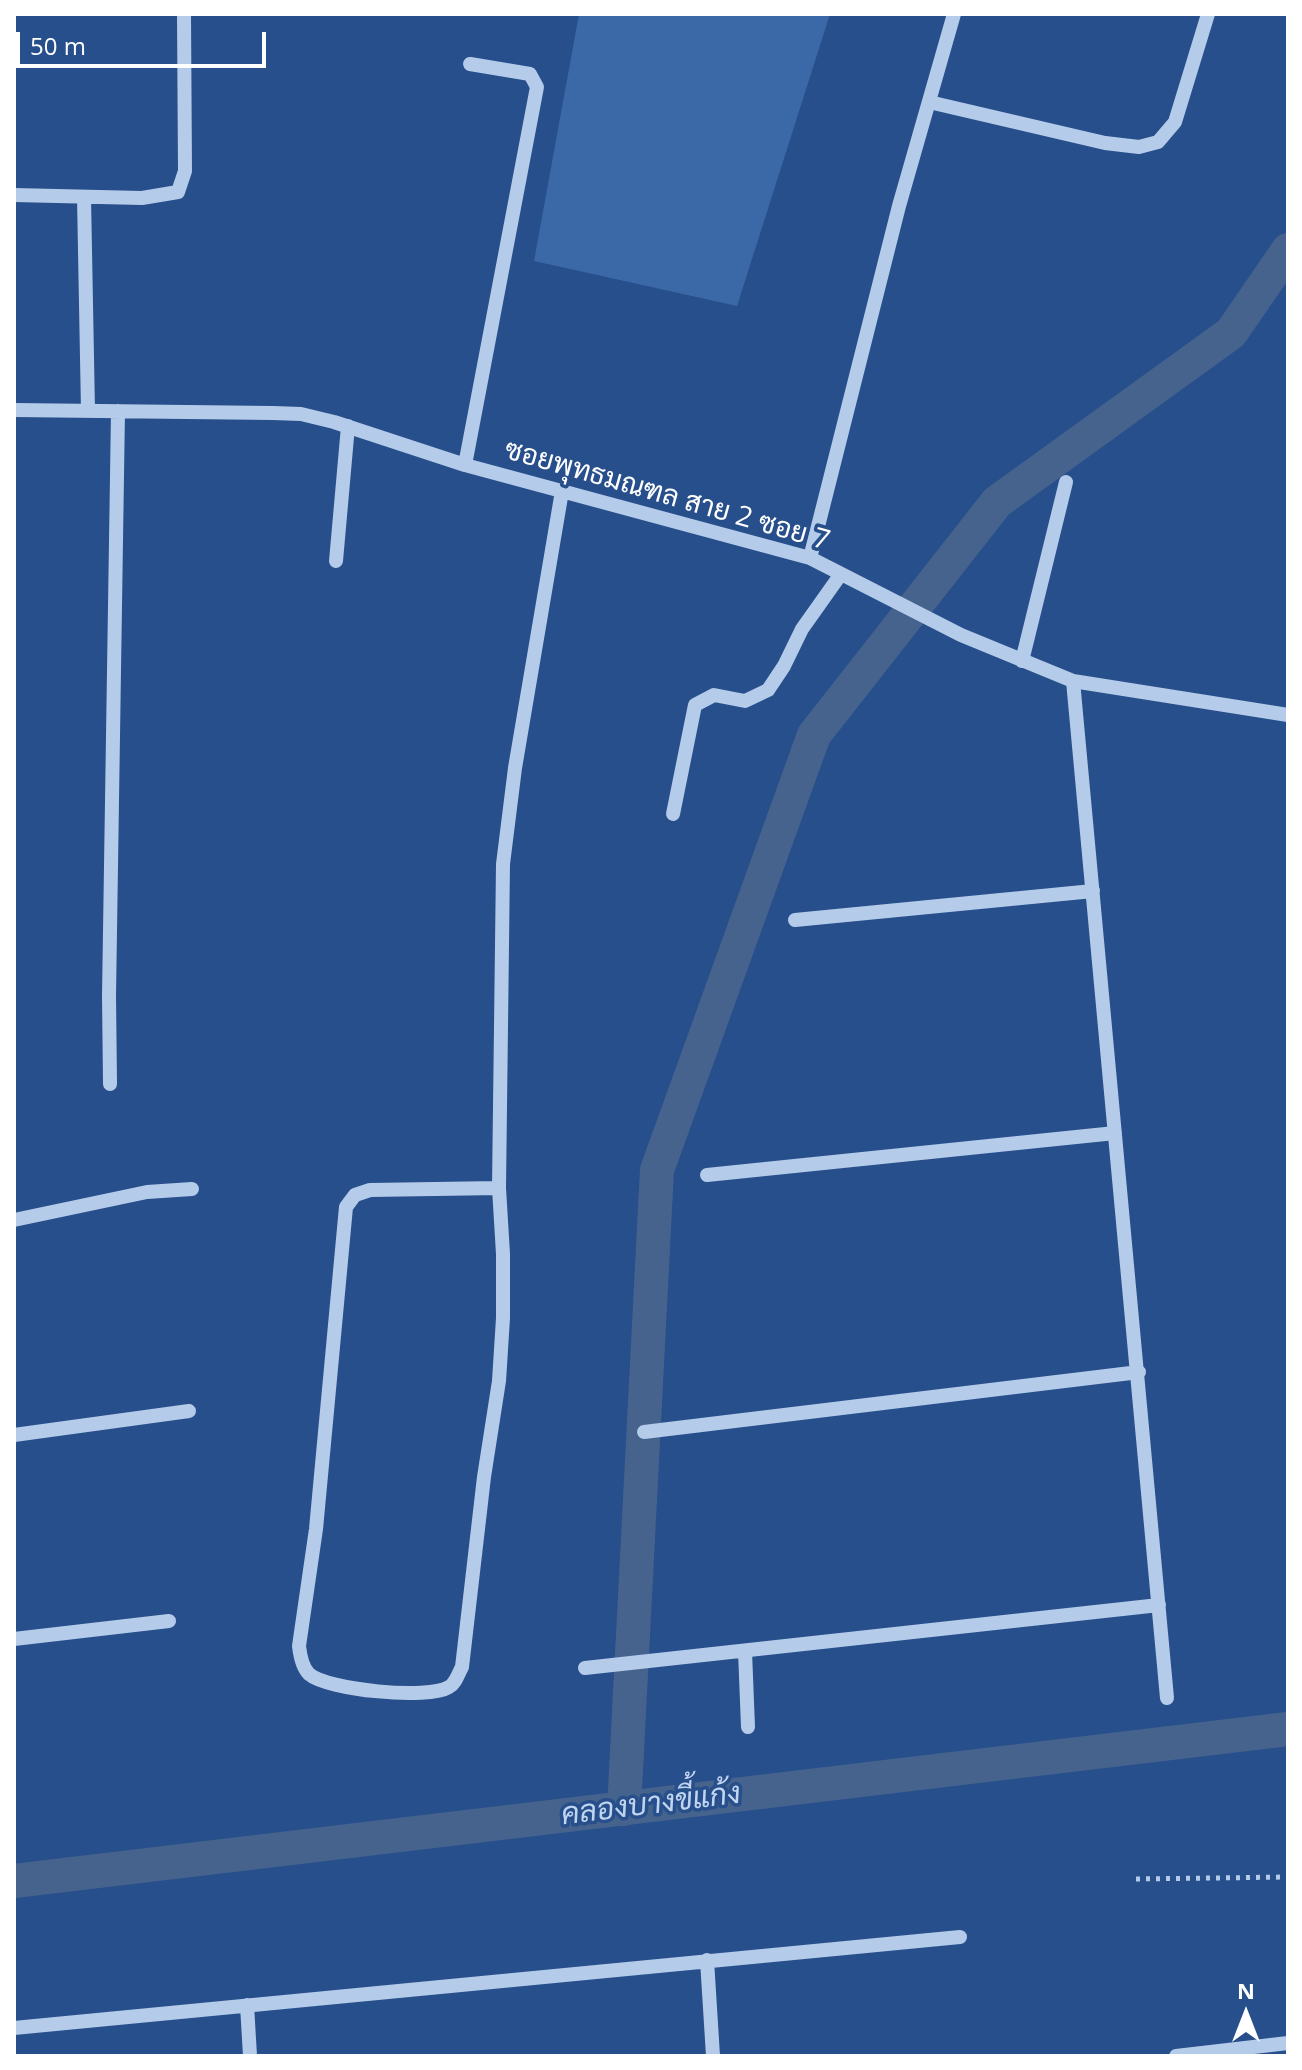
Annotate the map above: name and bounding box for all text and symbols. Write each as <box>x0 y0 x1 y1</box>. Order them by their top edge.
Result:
scale bar <box>20 16 270 66</box>
text: 50 m <box>30 29 86 62</box>
street label: ซอยพุทธมณฑล สาย 2 ซอย 7 <box>501 433 833 559</box>
water label: คลองบางขี้แก้ง <box>559 1776 743 1834</box>
north arrow <box>1206 1974 1286 2054</box>
text: N <box>1237 1975 1255 2005</box>

